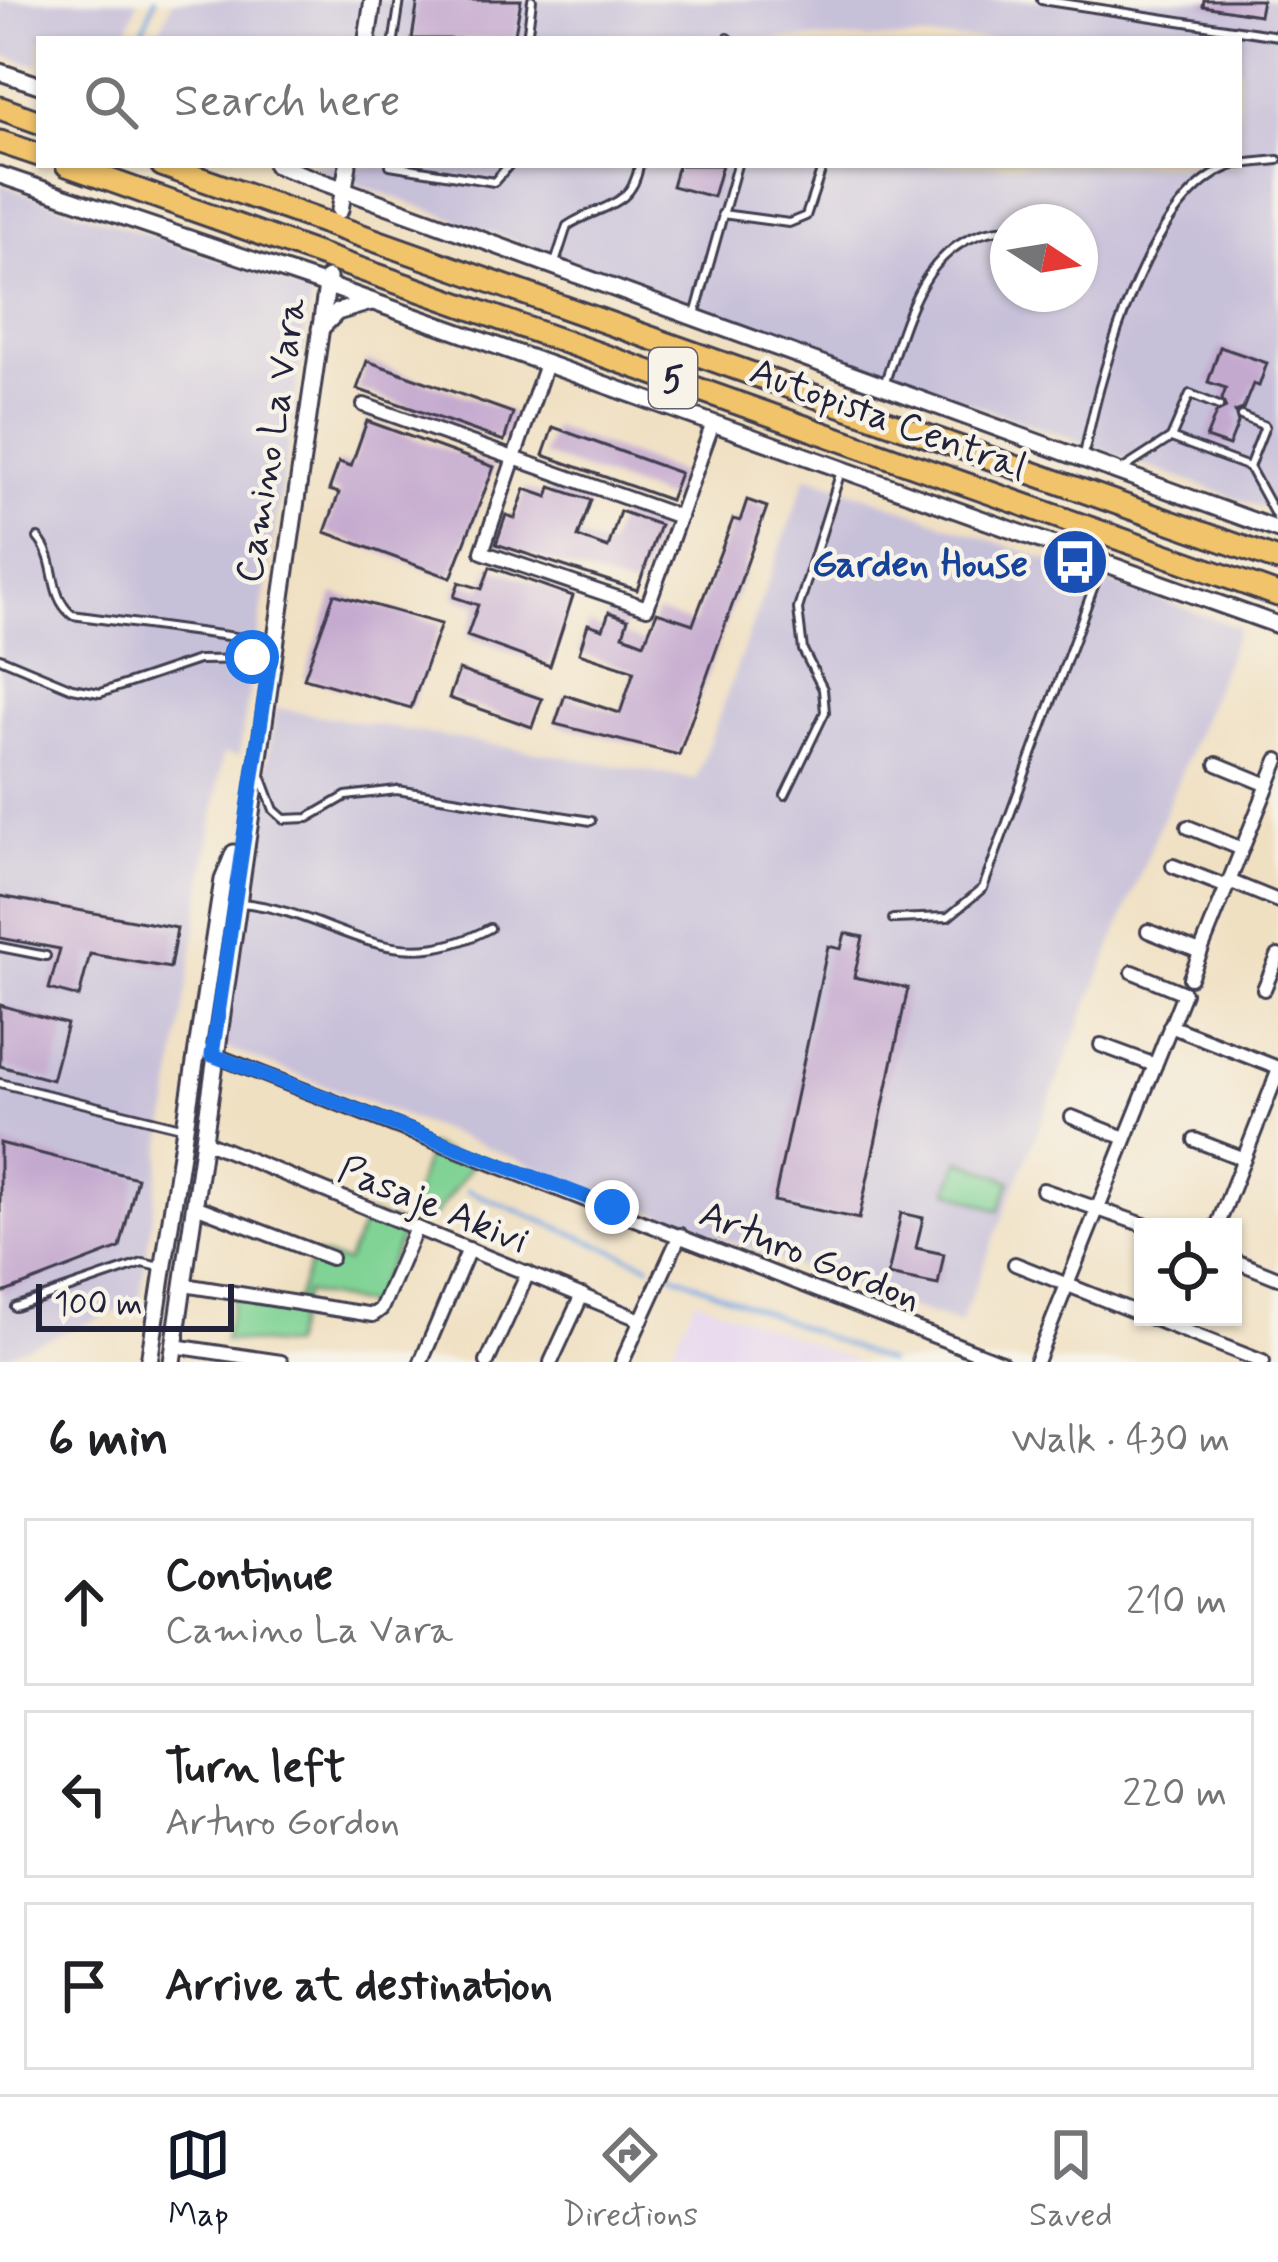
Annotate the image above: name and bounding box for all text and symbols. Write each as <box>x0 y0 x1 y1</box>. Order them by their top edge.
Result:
search box <box>36 36 1242 168</box>
icon: search <box>78 69 144 135</box>
text: Search here <box>174 73 401 132</box>
north arrow <box>990 204 1098 312</box>
street label: Camino La Vara <box>225 294 320 587</box>
street label: Autopista Central <box>742 347 1033 494</box>
road number: 5 <box>649 348 697 408</box>
bus stop icon: Garden House <box>1040 527 1110 597</box>
place label: Garden House <box>812 540 1028 591</box>
route start <box>225 630 279 684</box>
street label: Pasaje Akivi <box>330 1145 535 1267</box>
route end <box>585 1180 639 1234</box>
street label: Arturo Gordon <box>691 1190 928 1325</box>
map controls <box>1134 1218 1242 1326</box>
button: locate <box>1134 1218 1242 1326</box>
scale bar <box>36 1278 234 1331</box>
text: 100 m <box>54 1283 143 1327</box>
text: 6 min <box>48 1407 169 1473</box>
text: Walk · 430 m <box>1012 1415 1230 1466</box>
text: Continue <box>165 1547 333 1606</box>
icon: ahead <box>51 1569 117 1635</box>
text: 210 m <box>1126 1577 1227 1628</box>
text: Camino La Vara <box>165 1606 453 1657</box>
text: Turn left <box>165 1739 345 1798</box>
icon: left <box>51 1761 117 1827</box>
text: 220 m <box>1122 1769 1227 1820</box>
text: Arturo Gordon <box>165 1798 400 1849</box>
icon: arrive <box>51 1953 117 2019</box>
text: Arrive at destination <box>165 1957 553 2016</box>
tab: Map <box>165 2122 231 2238</box>
tab: Directions <box>562 2122 698 2238</box>
tab: Saved <box>1029 2122 1113 2238</box>

